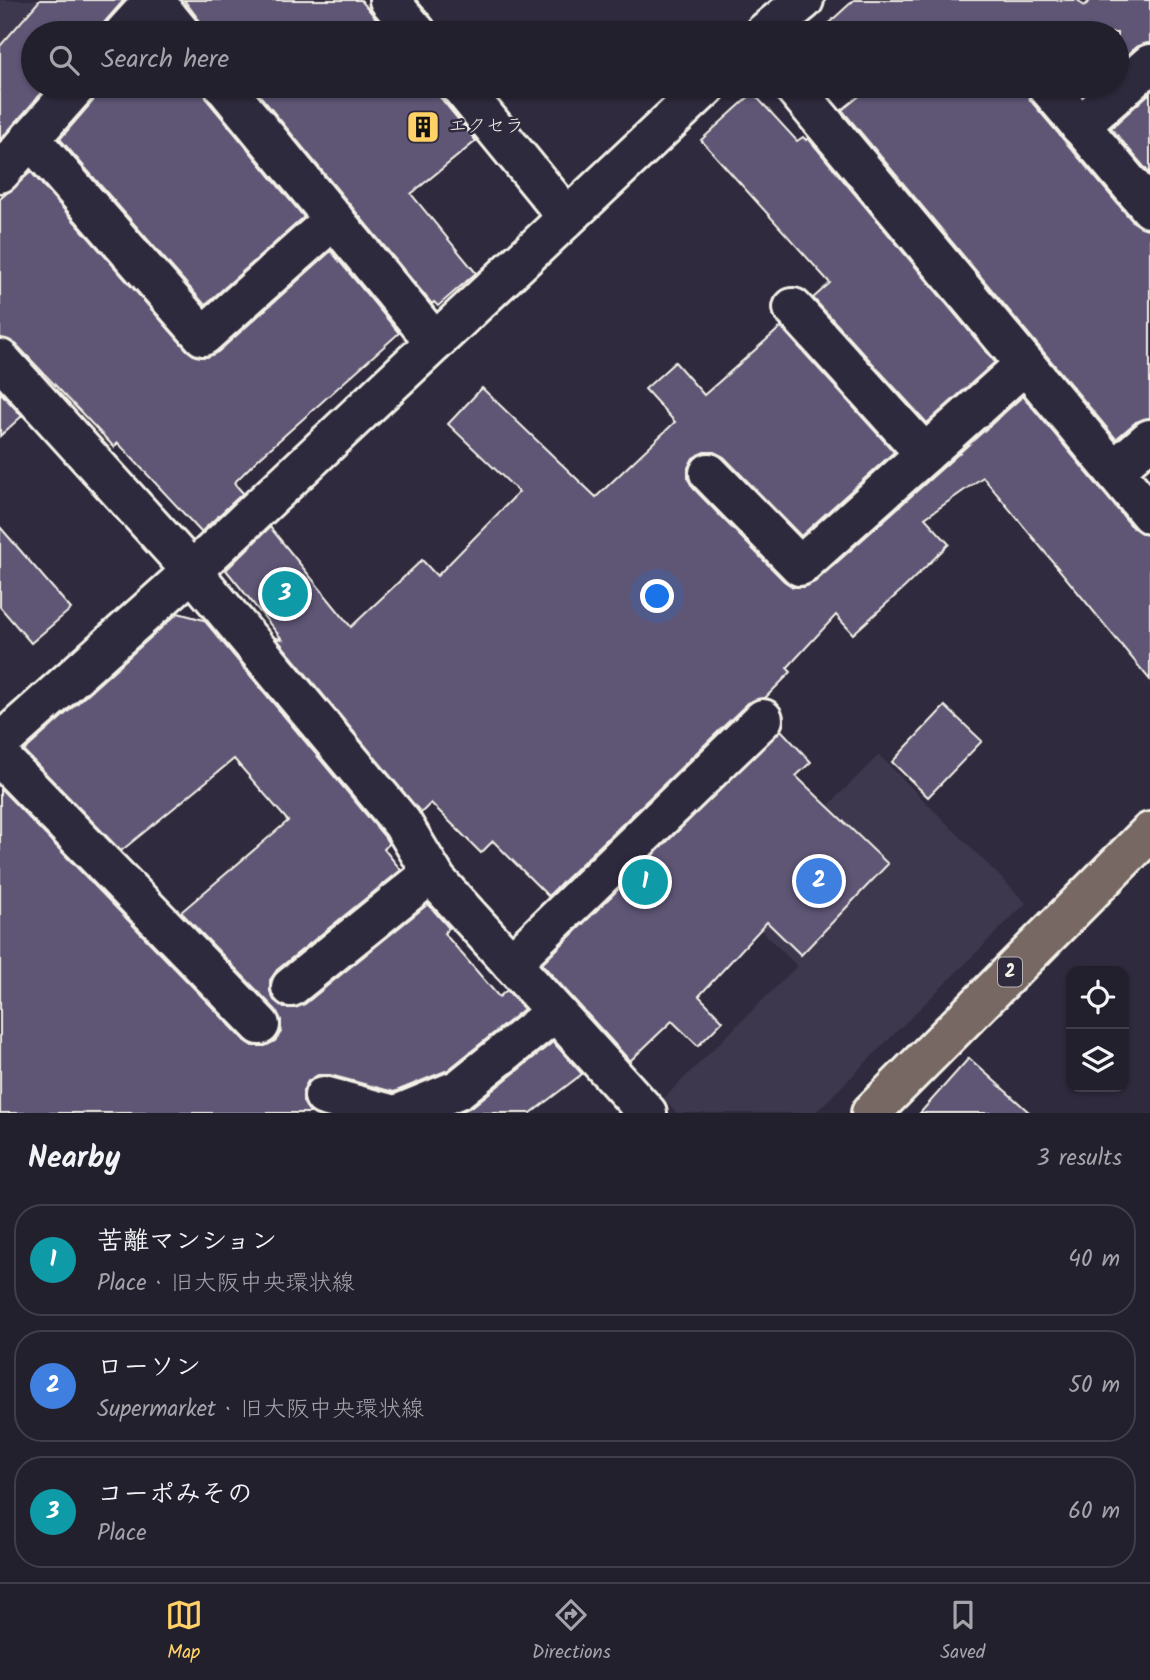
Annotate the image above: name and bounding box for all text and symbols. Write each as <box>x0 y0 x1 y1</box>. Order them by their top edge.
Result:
search box <box>21 21 1129 98</box>
text: Search here <box>101 39 229 81</box>
icon: search <box>45 41 83 79</box>
building icon: エクセラ <box>404 108 442 146</box>
place label: エクセラ <box>448 112 524 142</box>
pin: 3 <box>262 568 308 620</box>
your location <box>640 579 674 613</box>
pin: 2 <box>796 855 842 907</box>
pin: 1 <box>622 856 668 908</box>
road number: 2 <box>998 958 1022 987</box>
map controls <box>1066 966 1129 1092</box>
button: locate <box>1066 966 1129 1029</box>
button: layers <box>1066 1029 1129 1092</box>
text: Nearby <box>28 1135 120 1183</box>
text: 3 results <box>1036 1141 1122 1177</box>
text: 苦離マンション <box>97 1221 277 1263</box>
text: 1 <box>50 1242 56 1278</box>
text: 40 m <box>1068 1242 1120 1278</box>
text: Place · 旧大阪中央環状線 <box>97 1266 354 1302</box>
text: ローソン <box>97 1347 201 1389</box>
text: 2 <box>46 1368 60 1404</box>
text: 50 m <box>1069 1368 1120 1404</box>
text: Supermarket · 旧大阪中央環状線 <box>97 1392 424 1428</box>
text: コーポみその <box>97 1474 253 1516</box>
text: 3 <box>47 1494 59 1530</box>
text: 60 m <box>1068 1494 1120 1530</box>
text: Place <box>97 1516 147 1552</box>
tab: Map <box>165 1596 203 1668</box>
tab: Directions <box>532 1596 611 1668</box>
tab: Saved <box>940 1596 985 1668</box>

